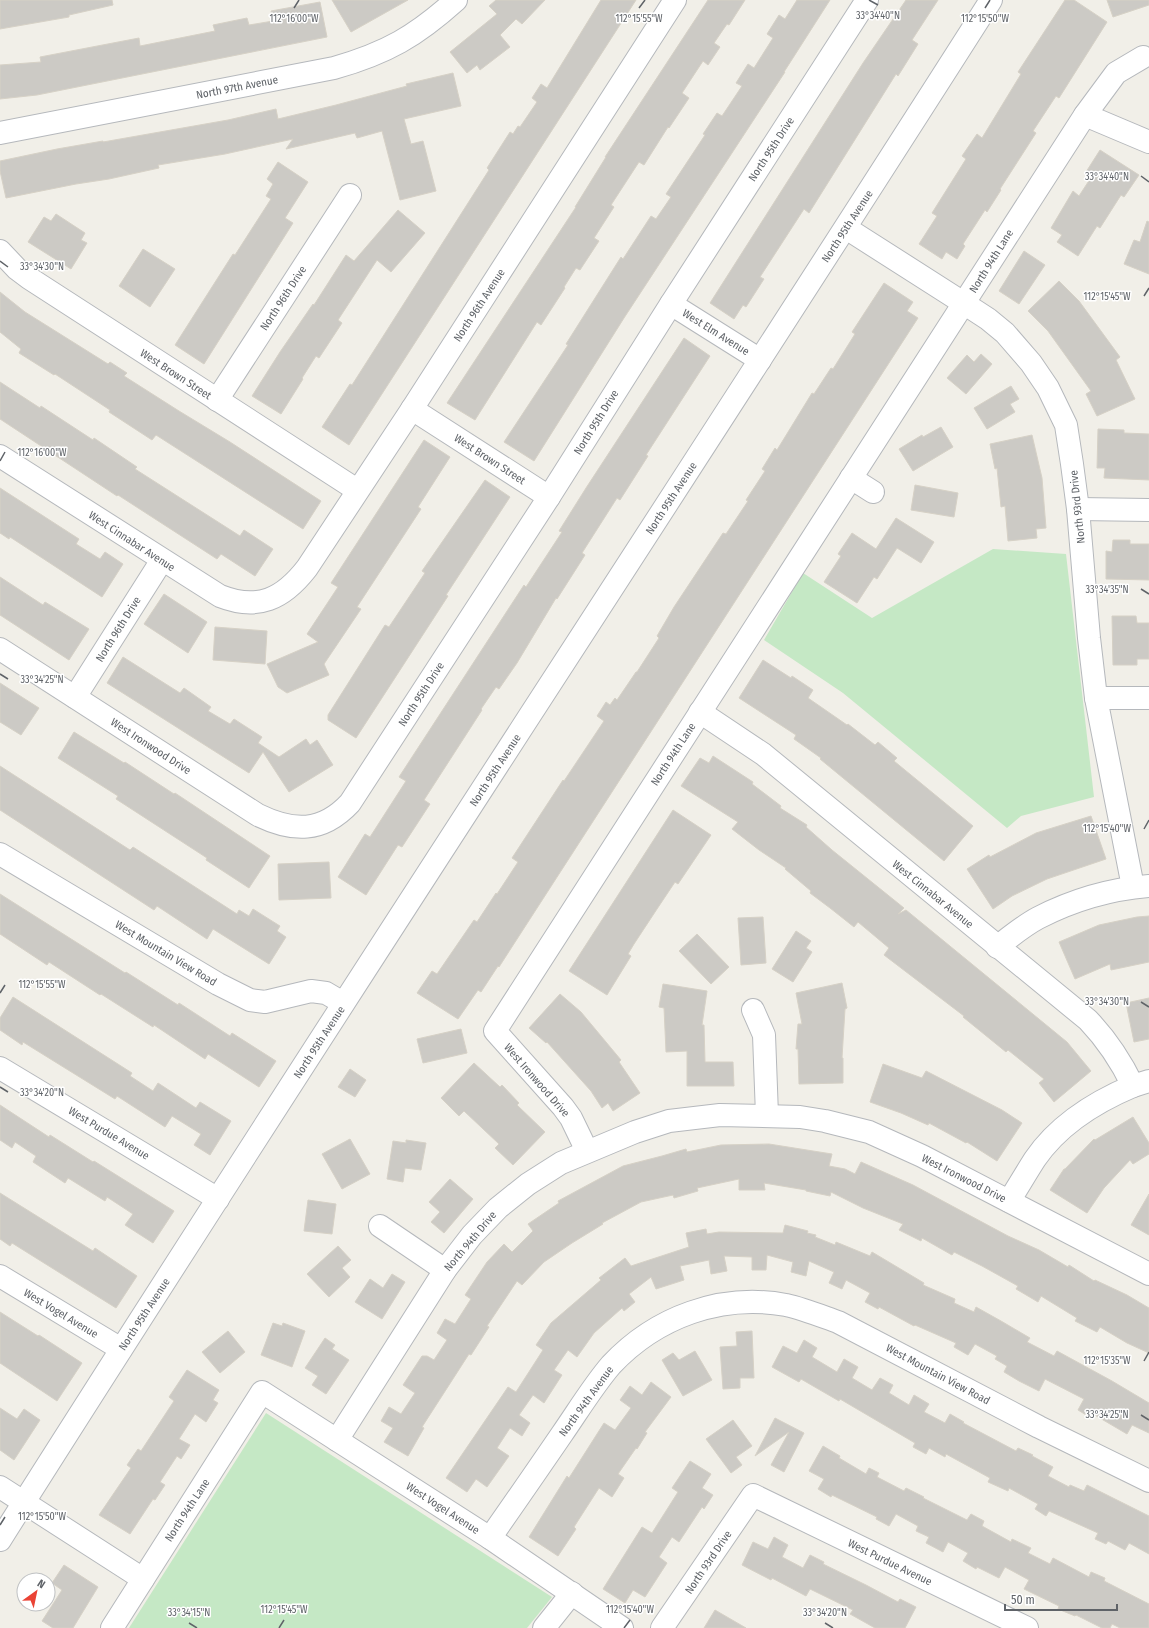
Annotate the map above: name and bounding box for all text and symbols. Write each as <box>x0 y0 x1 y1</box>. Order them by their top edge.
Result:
text: 33°34'40"N <box>856 10 900 22</box>
text: 112°16'00"W <box>270 13 319 25</box>
text: 112°15'55"W <box>615 13 663 25</box>
text: 112°15'50"W <box>961 13 1009 25</box>
street label: North 97th Avenue <box>195 73 279 102</box>
street label: North 95th Drive <box>746 115 797 184</box>
text: 33°34'40"N <box>1085 171 1129 183</box>
street label: North 95th Avenue <box>819 188 876 265</box>
street label: North 94th Lane <box>967 227 1016 295</box>
text: 33°34'30"N <box>20 261 64 273</box>
street label: North 96th Drive <box>258 264 309 333</box>
street label: North 96th Avenue <box>451 266 508 344</box>
text: 112°15'45"W <box>1084 291 1131 303</box>
street label: West Elm Avenue <box>680 307 752 358</box>
street label: West Brown Street <box>138 347 214 403</box>
street label: North 95th Drive <box>571 387 622 457</box>
street label: West Brown Street <box>452 432 528 488</box>
text: 112°16'00"W <box>18 447 67 459</box>
street label: North 95th Avenue <box>643 460 700 537</box>
street label: North 93rd Drive <box>1067 470 1088 544</box>
street label: West Cinnabar Avenue <box>86 509 177 574</box>
text: 33°34'35"N <box>1085 584 1129 596</box>
street label: North 96th Drive <box>93 594 144 664</box>
street label: North 95th Drive <box>396 660 447 729</box>
text: 33°34'25"N <box>20 674 64 686</box>
street label: West Ironwood Drive <box>108 716 193 777</box>
street label: North 94th Lane <box>648 720 699 788</box>
street label: North 95th Avenue <box>467 732 524 809</box>
text: 112°15'40"W <box>1083 823 1131 835</box>
street label: West Cinnabar Avenue <box>890 858 976 931</box>
street label: West Mountain View Road <box>113 918 219 989</box>
text: 112°15'55"W <box>18 979 66 991</box>
text: 33°34'30"N <box>1085 996 1129 1008</box>
street label: North 95th Avenue <box>291 1004 348 1081</box>
street label: West Ironwood Drive <box>501 1041 572 1120</box>
text: 33°34'20"N <box>20 1087 64 1099</box>
street label: West Purdue Avenue <box>66 1104 151 1163</box>
street label: West Ironwood Drive <box>919 1152 1008 1205</box>
street label: North 94th Drive <box>442 1209 499 1274</box>
street label: North 95th Avenue <box>116 1276 173 1353</box>
street label: West Vogel Avenue <box>21 1286 100 1341</box>
street label: West Mountain View Road <box>883 1341 992 1407</box>
text: 112°15'35"W <box>1083 1355 1131 1367</box>
street label: North 94th Avenue <box>556 1364 616 1439</box>
text: 33°34'25"N <box>1085 1409 1129 1421</box>
street label: North 94th Lane <box>162 1476 213 1544</box>
street label: West Vogel Avenue <box>404 1480 482 1537</box>
text: 112°15'50"W <box>18 1511 66 1523</box>
street label: North 93rd Drive <box>682 1528 734 1596</box>
street label: West Purdue Avenue <box>846 1536 934 1588</box>
north arrow <box>16 1572 56 1612</box>
text: N <box>35 1577 47 1591</box>
scale bar <box>1005 1586 1117 1612</box>
text: 50 m <box>1011 1593 1035 1607</box>
text: 112°15'45"W <box>261 1604 308 1616</box>
text: 112°15'40"W <box>606 1604 654 1616</box>
text: 33°34'15"N <box>168 1607 210 1619</box>
text: 33°34'20"N <box>803 1607 847 1619</box>

